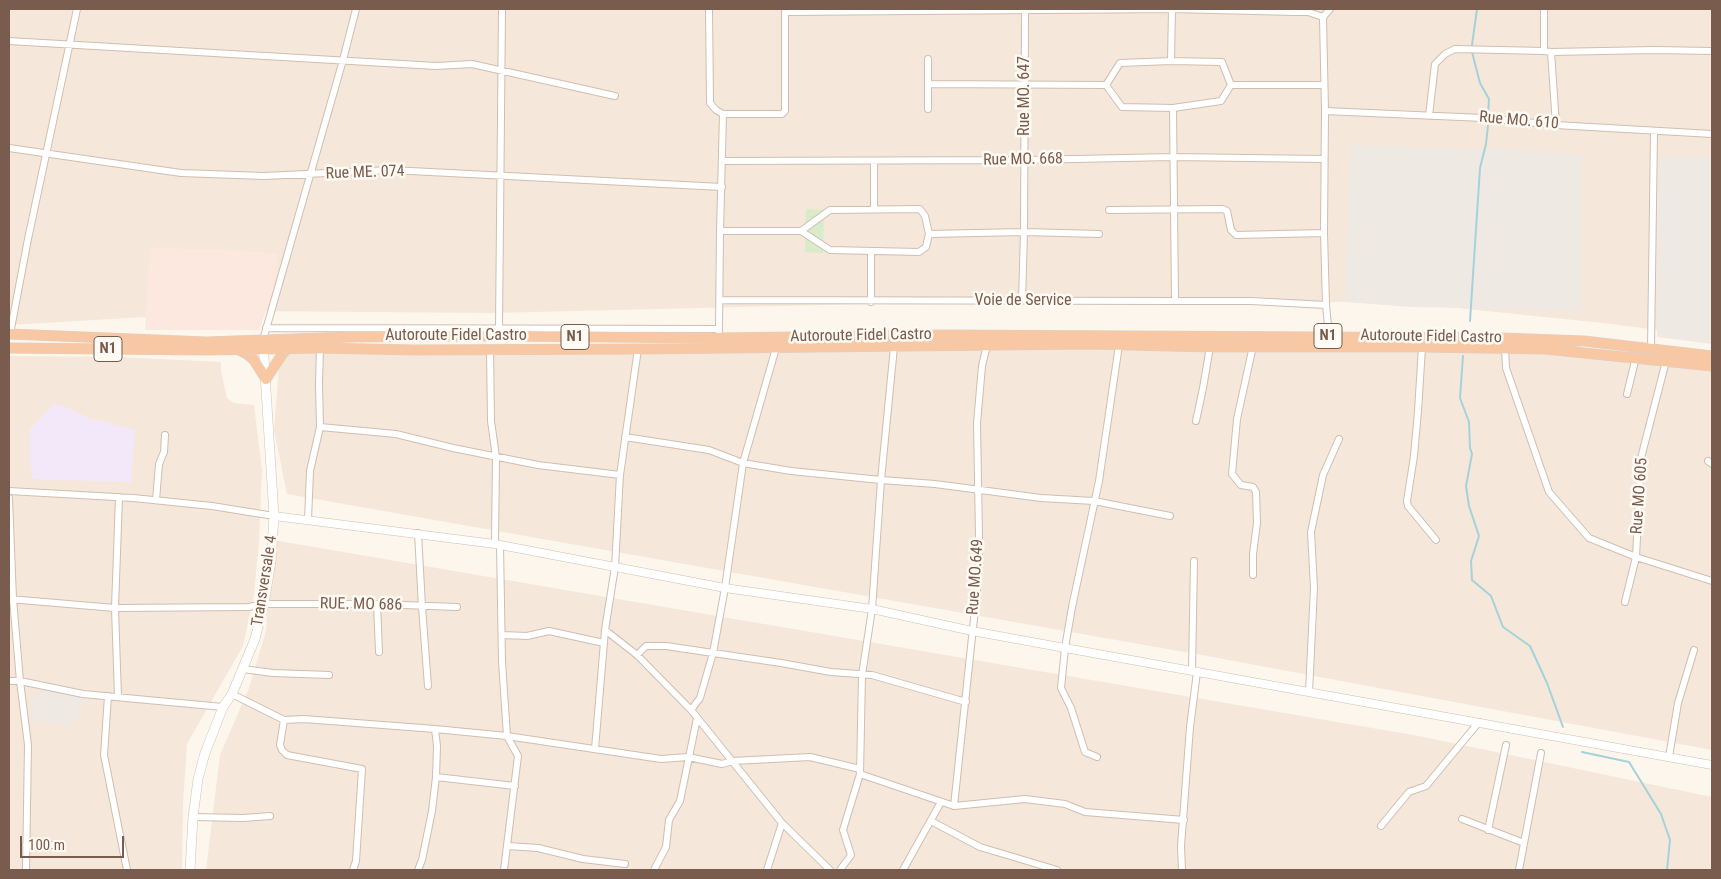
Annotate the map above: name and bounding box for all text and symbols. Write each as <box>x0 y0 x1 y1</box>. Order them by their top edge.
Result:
street label: Rue MO. 647 <box>1015 56 1035 136</box>
street label: Rue MO. 610 <box>1478 108 1560 134</box>
street label: Rue MO. 668 <box>983 150 1063 170</box>
street label: Rue ME. 074 <box>325 162 405 184</box>
street label: Voie de Service <box>975 291 1071 311</box>
road number: N1 <box>561 324 589 350</box>
road number: N1 <box>1314 324 1342 348</box>
street label: Autoroute Fidel Castro <box>790 325 932 347</box>
street label: Autoroute Fidel Castro <box>385 326 527 346</box>
street label: Autoroute Fidel Castro <box>1360 326 1502 348</box>
road number: N1 <box>94 336 122 362</box>
street label: Rue MO 605 <box>1628 457 1652 535</box>
street label: Transversale 4 <box>248 534 282 628</box>
street label: Rue MO.649 <box>964 538 988 616</box>
street label: RUE. MO 686 <box>320 595 402 615</box>
scale bar <box>22 826 126 858</box>
text: 100 m <box>28 836 65 854</box>

